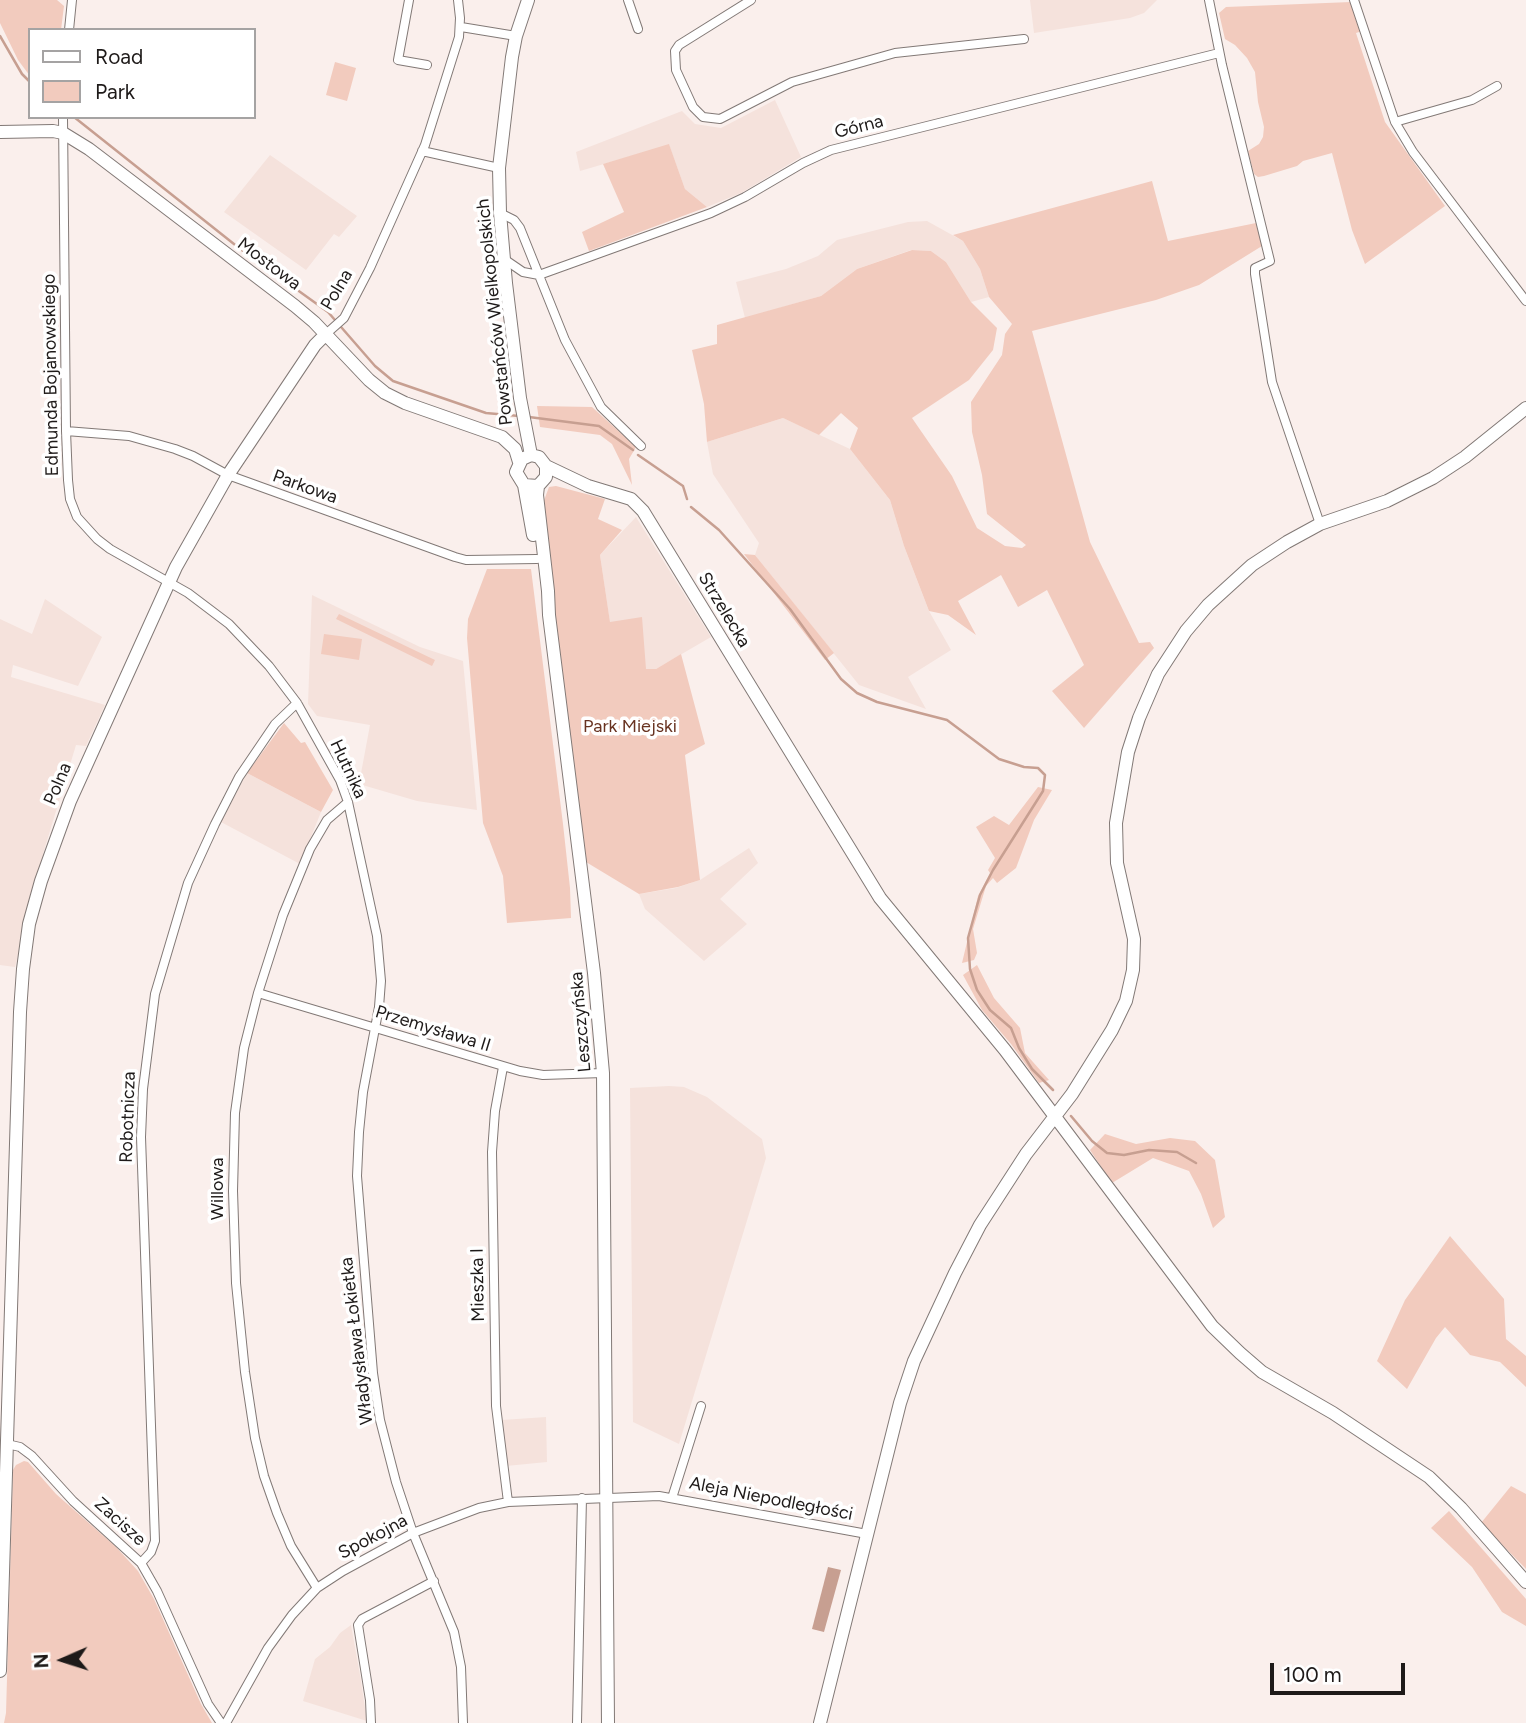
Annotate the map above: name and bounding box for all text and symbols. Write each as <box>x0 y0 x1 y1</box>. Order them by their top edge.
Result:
legend <box>28 28 256 119</box>
text: Road <box>95 44 143 69</box>
text: Park <box>95 79 135 104</box>
street label: Górna <box>832 111 886 143</box>
street label: Powstańców Wielkopolskich <box>472 198 518 426</box>
street label: Mostowa <box>233 233 305 295</box>
street label: Polna <box>316 266 358 314</box>
street label: Edmunda Bojanowskiego <box>38 273 64 477</box>
street label: Parkowa <box>270 465 340 509</box>
street label: Strzelecka <box>693 569 755 651</box>
park label: Park Miejski <box>583 716 677 738</box>
street label: Hutnika <box>325 736 371 802</box>
street label: Polna <box>39 760 77 808</box>
street label: Leszczyńska <box>566 971 596 1073</box>
street label: Przemysława II <box>373 1001 493 1057</box>
street label: Robotnicza <box>116 1071 140 1163</box>
street label: Willowa <box>207 1158 229 1220</box>
street label: Mieszka I <box>467 1248 489 1322</box>
street label: Władysława Łokietka <box>336 1256 378 1426</box>
street label: Aleja Niepodległości <box>687 1473 855 1525</box>
street label: Zacisze <box>90 1493 150 1551</box>
street label: Spokojna <box>335 1510 411 1564</box>
north arrow <box>28 1625 98 1695</box>
scale bar <box>1274 1650 1409 1694</box>
text: N <box>30 1653 53 1669</box>
text: 100 m <box>1283 1662 1342 1687</box>

